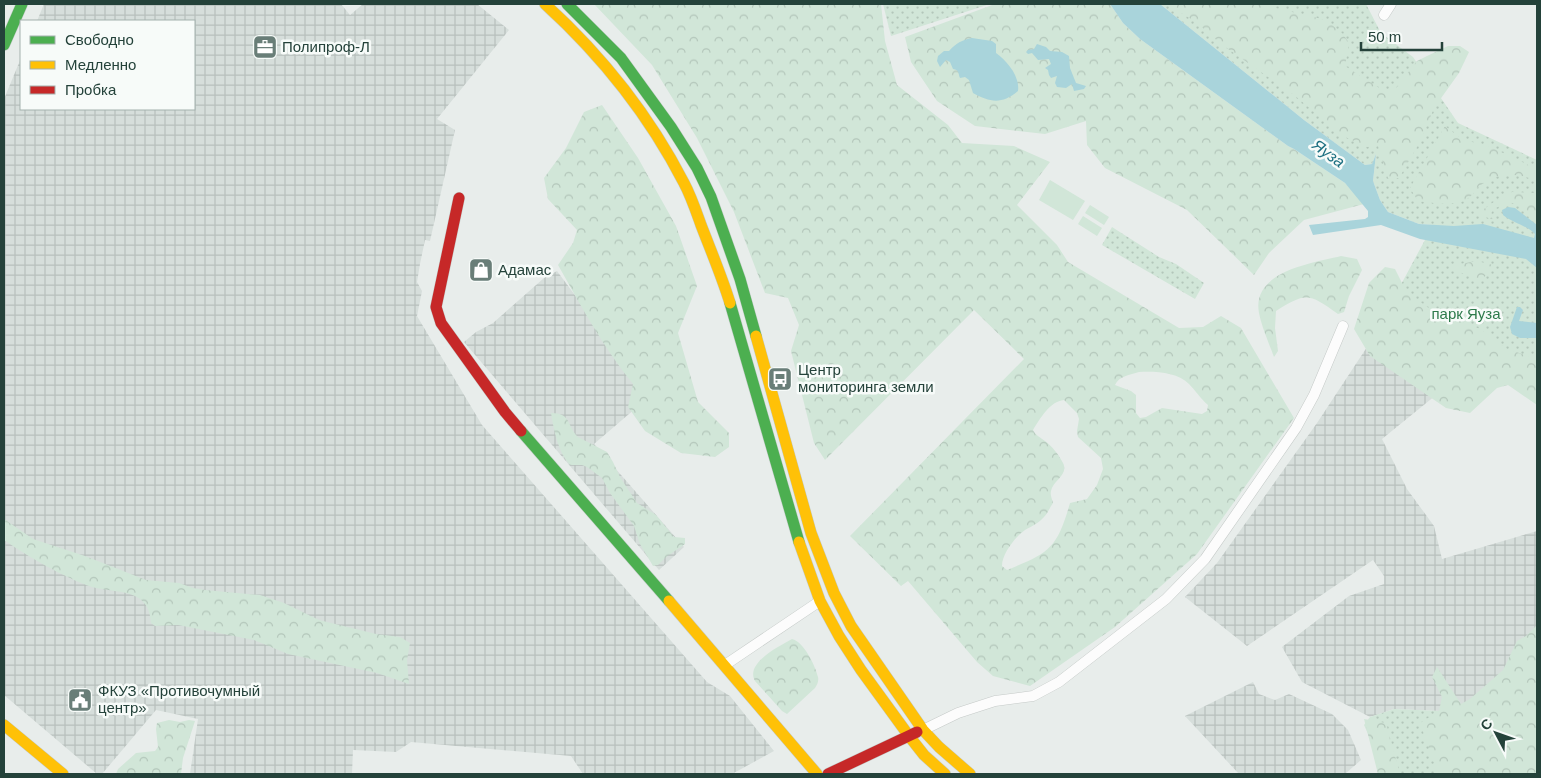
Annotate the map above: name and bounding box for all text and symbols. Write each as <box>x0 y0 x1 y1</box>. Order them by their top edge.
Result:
legend <box>20 20 195 110</box>
scale bar <box>1361 20 1442 52</box>
text: 50 m <box>1368 28 1401 45</box>
text: Свободно <box>65 31 134 48</box>
office icon: Полипроф-Л <box>252 34 278 60</box>
place label: Полипроф-Л <box>282 38 370 55</box>
text: Медленно <box>65 56 136 73</box>
text: Пробка <box>65 81 117 98</box>
water label: Яуза <box>1309 136 1348 171</box>
shop icon: Адамас <box>468 257 494 283</box>
place label: Адамас <box>498 261 552 278</box>
park label: парк Яуза <box>1431 305 1501 322</box>
place label: Центр мониторинга земли <box>798 361 934 395</box>
bus stop icon: Центр мониторинга земли <box>767 366 793 392</box>
place label: ФКУЗ «Противочумный центр» <box>98 682 260 716</box>
public building icon: ФКУЗ «Противочумный центр» <box>67 687 93 713</box>
north arrow <box>1471 708 1521 758</box>
text: С <box>1477 715 1496 734</box>

